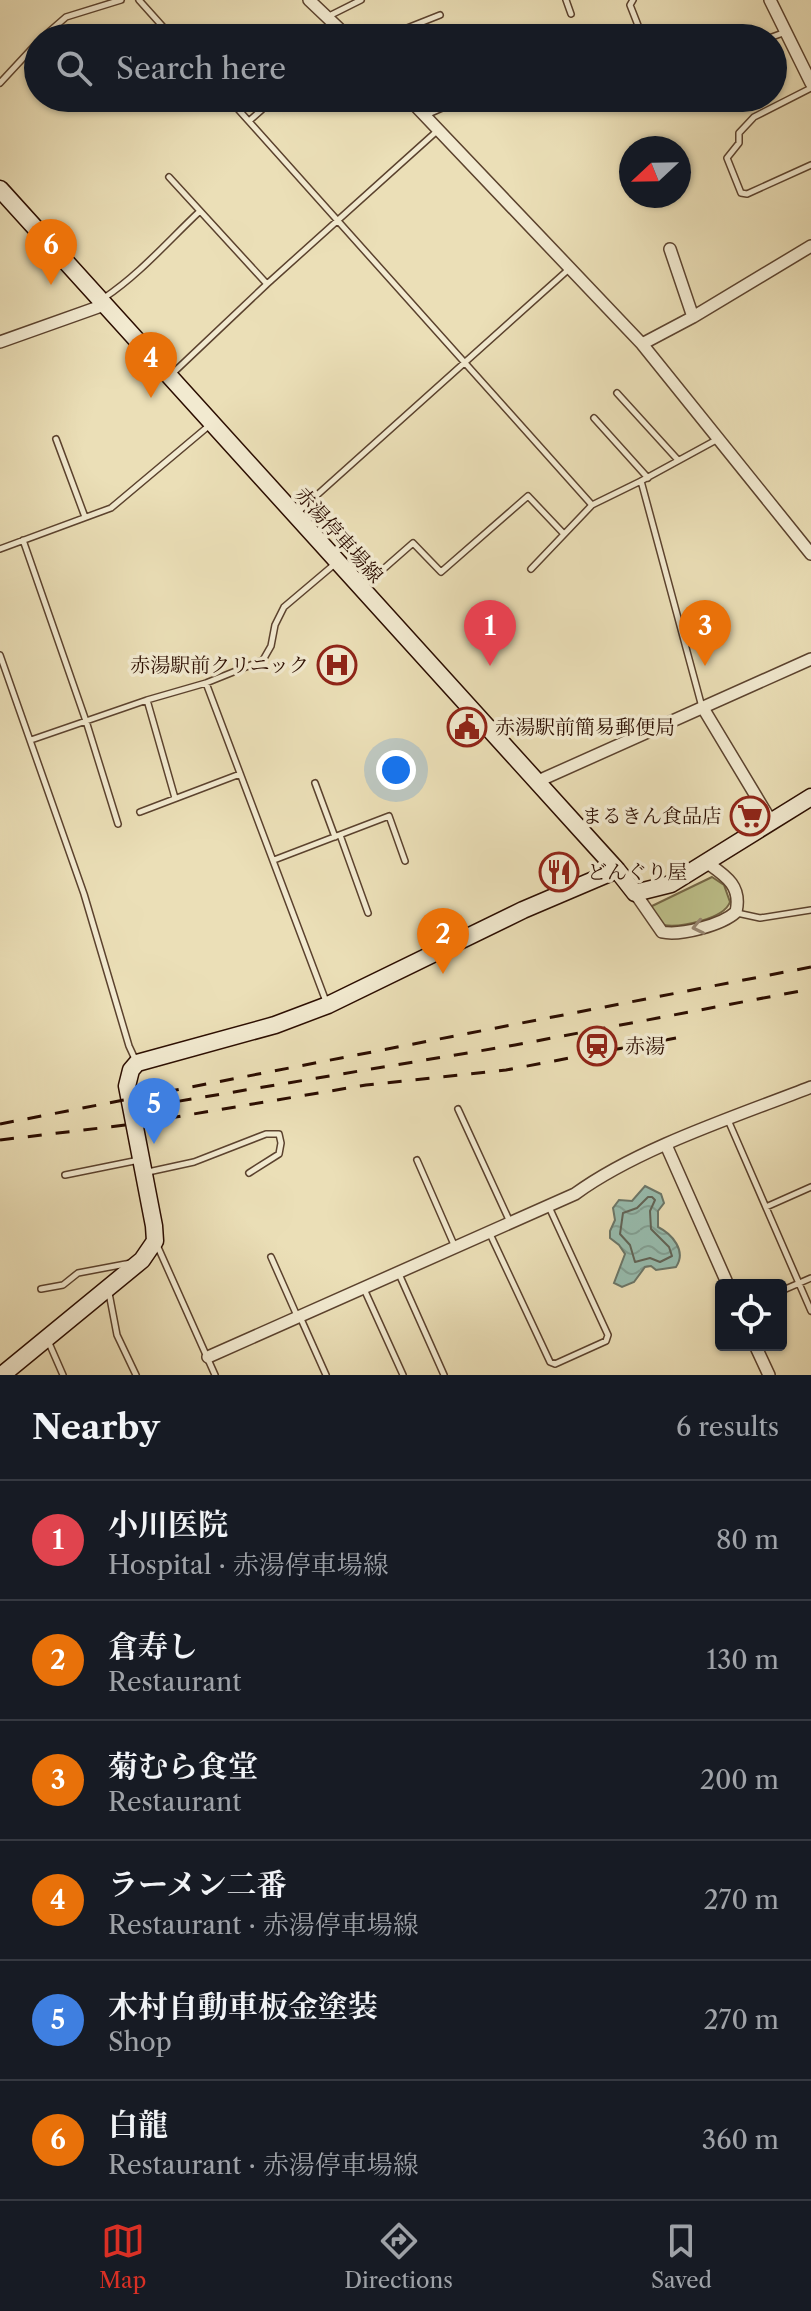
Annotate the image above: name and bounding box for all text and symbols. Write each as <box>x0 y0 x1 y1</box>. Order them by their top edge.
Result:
search box <box>24 24 787 112</box>
icon: search <box>52 46 96 90</box>
text: Search here <box>116 50 286 87</box>
north arrow <box>619 136 691 208</box>
pin: 6 <box>25 219 77 285</box>
pin: 4 <box>125 332 177 398</box>
street label: 赤湯停車場線 <box>290 482 388 588</box>
pin: 1 <box>464 600 516 666</box>
pin: 3 <box>679 600 731 666</box>
hospital icon: 赤湯駅前クリニック <box>316 644 358 686</box>
place label: 赤湯駅前クリニック <box>130 653 309 677</box>
public building icon: 赤湯駅前簡易郵便局 <box>446 706 488 748</box>
place label: 赤湯駅前簡易郵便局 <box>495 715 675 739</box>
your location <box>376 750 416 790</box>
supermarket icon: まるきん食品店 <box>729 795 771 837</box>
place label: まるきん食品店 <box>582 804 722 828</box>
restaurant icon: どんぐり屋 <box>538 851 580 893</box>
place label: どんぐり屋 <box>587 860 687 884</box>
pin: 2 <box>417 908 469 974</box>
one-way arrow <box>691 918 705 935</box>
station icon: 赤湯 <box>576 1025 618 1067</box>
place label: 赤湯 <box>625 1034 665 1058</box>
pin: 5 <box>128 1078 180 1144</box>
map controls <box>715 1279 787 1351</box>
button: locate <box>715 1279 787 1351</box>
text: Nearby <box>32 1406 160 1448</box>
text: 6 results <box>676 1411 779 1443</box>
text: 小川医院 <box>108 1506 228 1543</box>
text: 1 <box>52 1524 64 1556</box>
text: 80 m <box>716 1524 779 1556</box>
text: Hospital · 赤湯停車場線 <box>108 1549 389 1581</box>
text: 倉寿し <box>108 1628 198 1665</box>
text: 2 <box>50 1644 66 1676</box>
text: 130 m <box>706 1644 779 1676</box>
text: Restaurant <box>108 1666 242 1698</box>
text: 菊むら食堂 <box>108 1748 258 1785</box>
text: 3 <box>51 1764 65 1796</box>
text: 200 m <box>700 1764 779 1796</box>
text: Restaurant <box>108 1786 242 1818</box>
text: ラーメン二番 <box>108 1866 287 1903</box>
text: 4 <box>50 1884 66 1916</box>
text: 270 m <box>704 1884 779 1916</box>
text: Restaurant · 赤湯停車場線 <box>108 1909 419 1941</box>
text: 木村自動車板金塗装 <box>108 1988 378 2025</box>
text: 5 <box>51 2004 65 2036</box>
text: 270 m <box>704 2004 779 2036</box>
text: Shop <box>108 2026 172 2058</box>
text: 白龍 <box>108 2106 168 2143</box>
text: 6 <box>50 2124 66 2156</box>
text: 360 m <box>702 2124 779 2156</box>
text: Restaurant · 赤湯停車場線 <box>108 2149 419 2181</box>
tab: Map <box>99 2219 146 2294</box>
tab: Directions <box>344 2219 453 2294</box>
tab: Saved <box>651 2219 712 2294</box>

